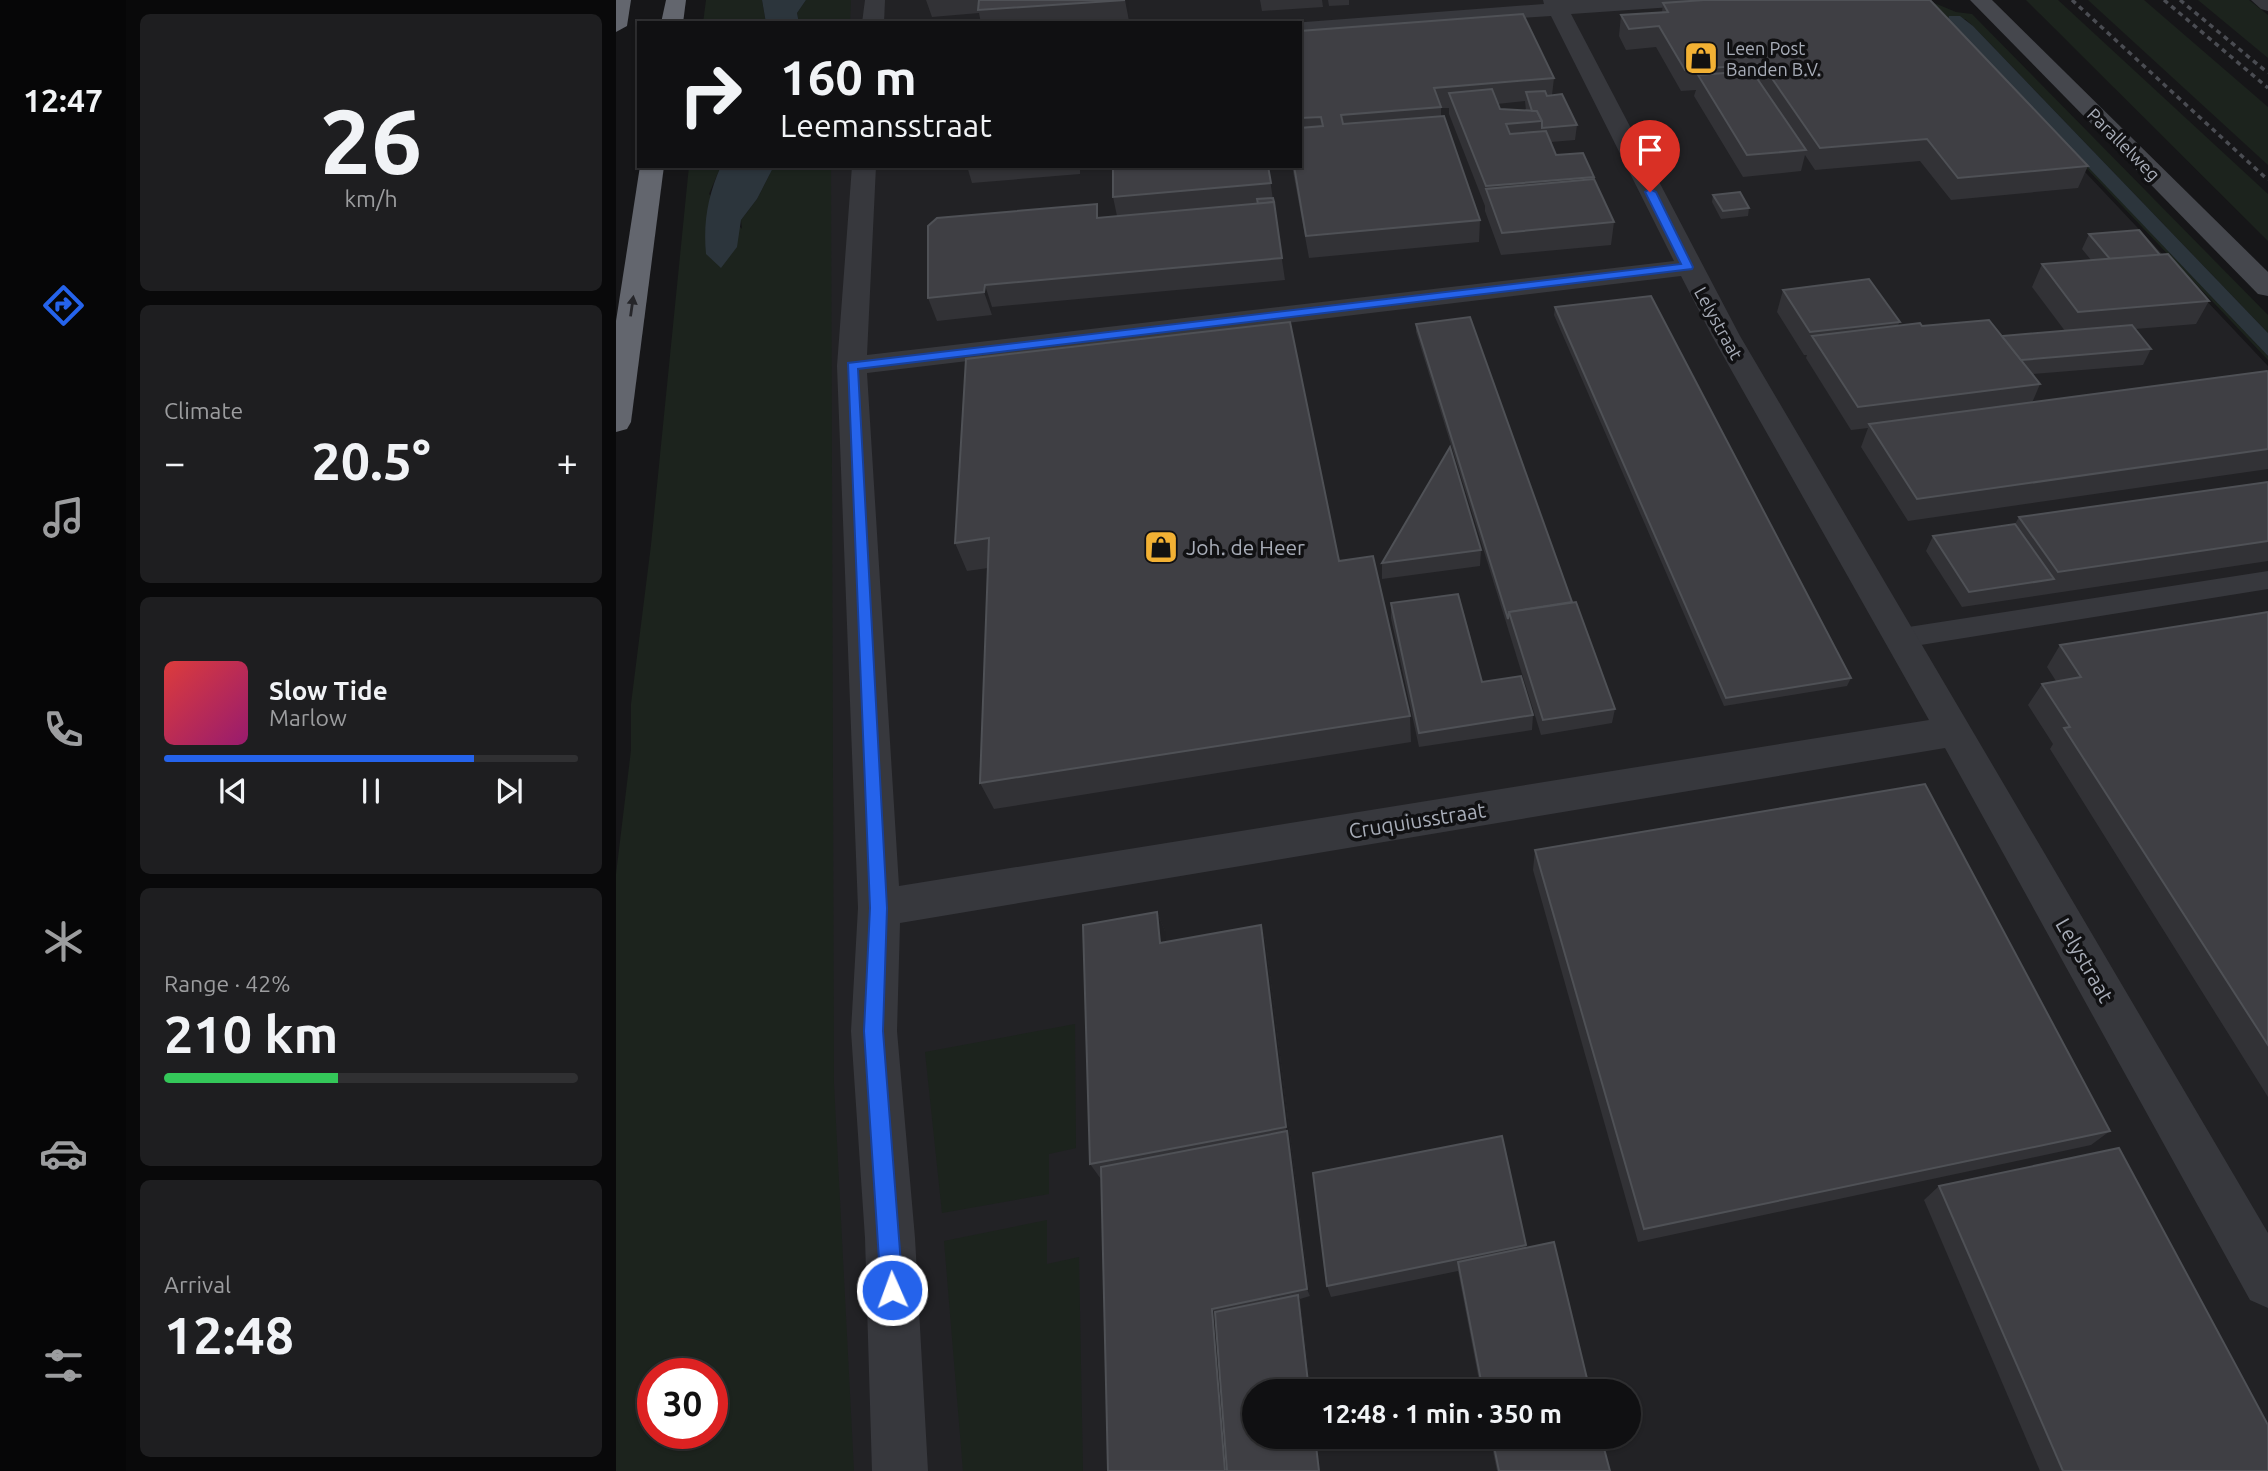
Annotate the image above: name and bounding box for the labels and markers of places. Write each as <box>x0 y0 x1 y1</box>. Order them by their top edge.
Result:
place label: Leen Post Banden B.V. <box>1726 38 1821 79</box>
shop icon: Leen Post Banden B.V. <box>1682 39 1720 77</box>
pin <box>1620 120 1680 192</box>
shop icon: Joh. de Heer <box>1142 528 1180 566</box>
place label: Joh. de Heer <box>1186 535 1305 559</box>

